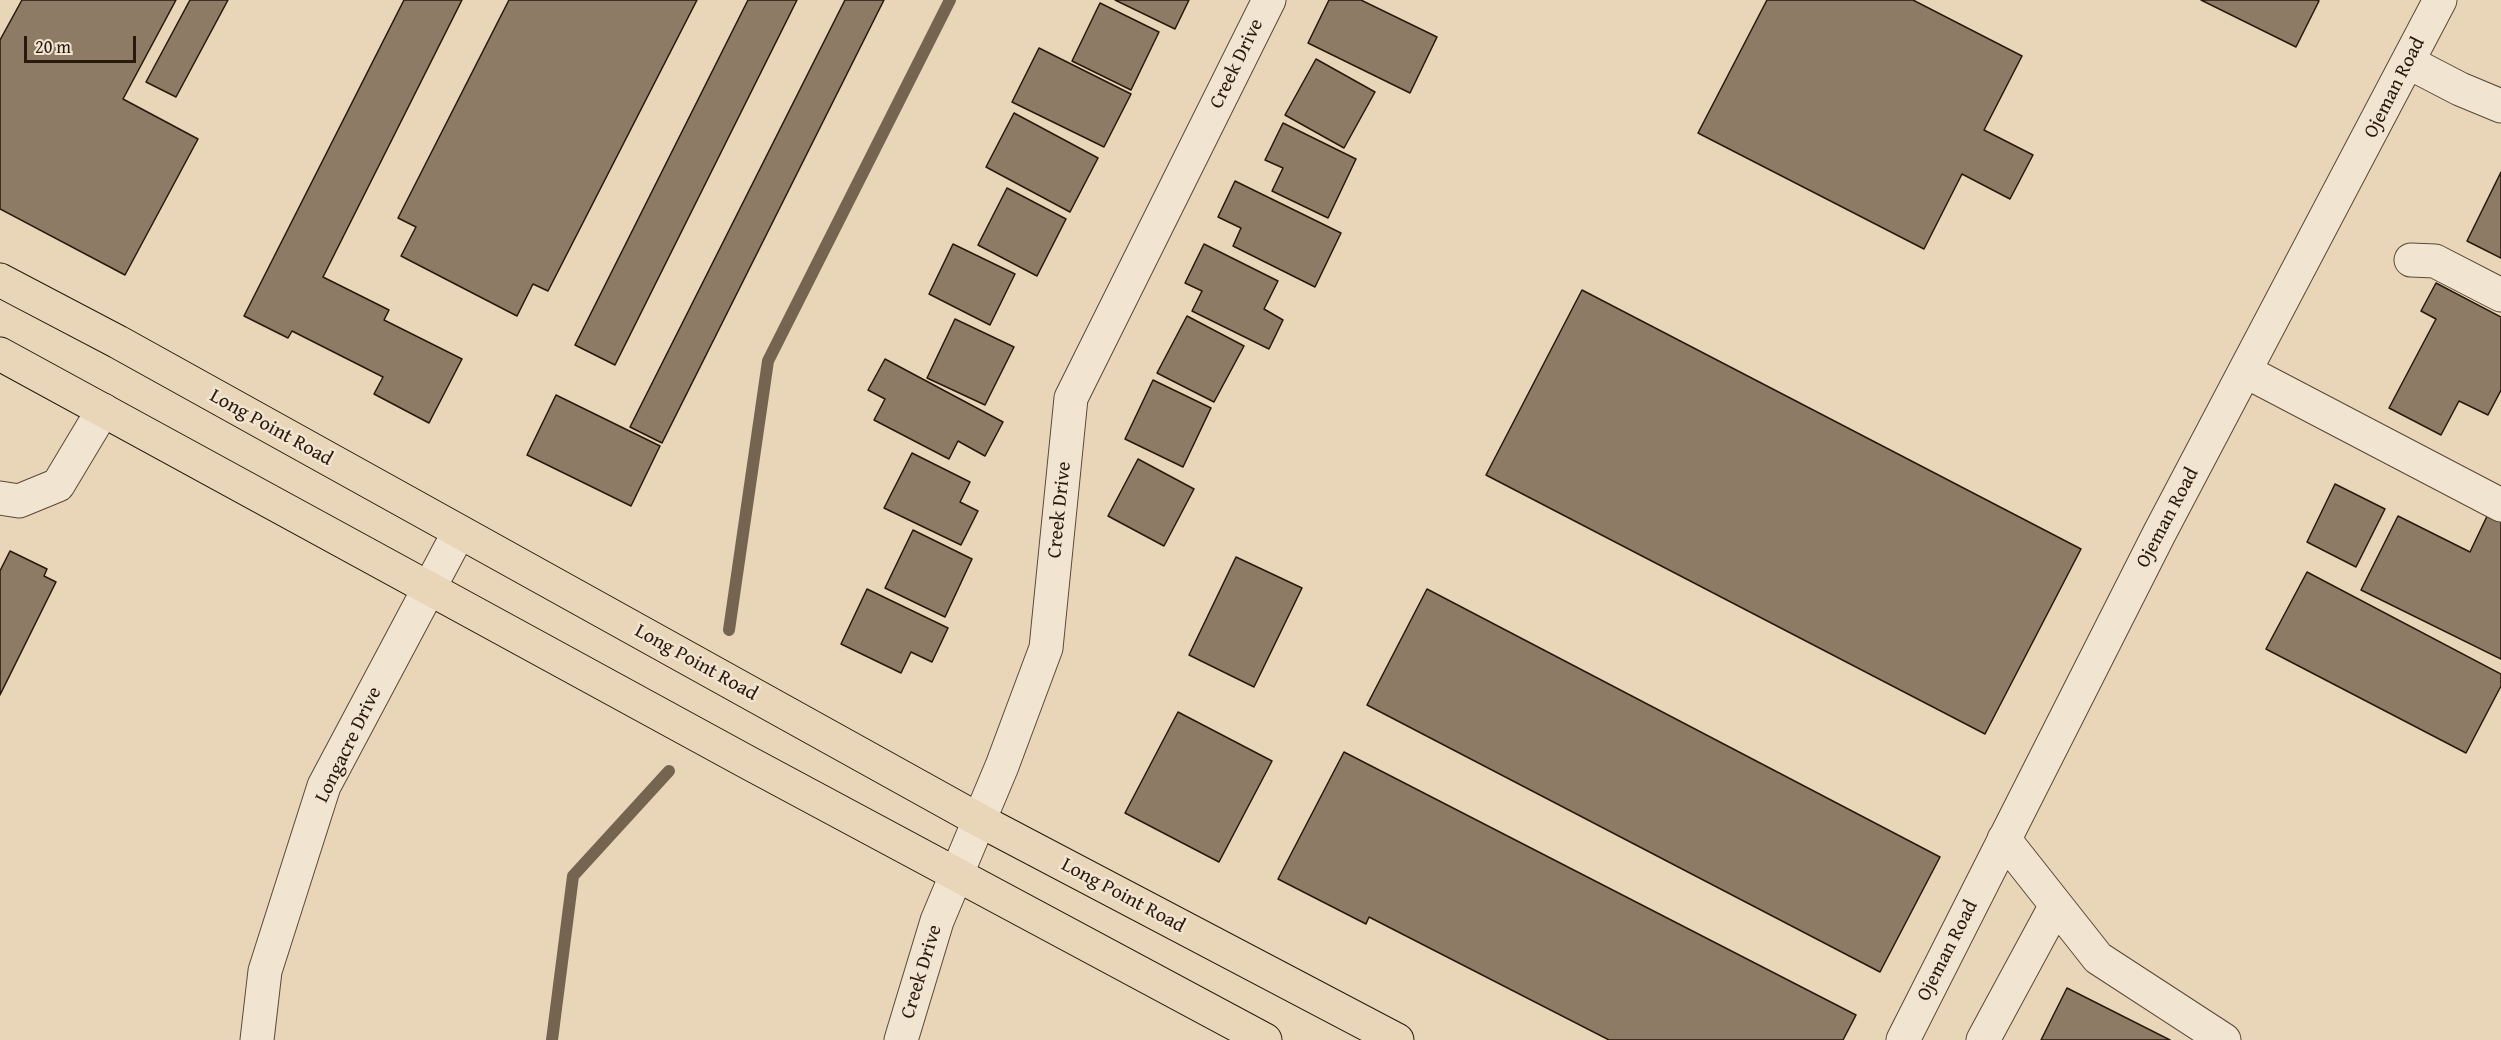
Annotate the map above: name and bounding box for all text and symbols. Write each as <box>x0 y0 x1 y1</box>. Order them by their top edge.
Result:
street label: Creek Drive <box>1205 15 1269 113</box>
scale bar <box>27 24 140 62</box>
text: 20 m <box>35 33 71 60</box>
street label: Ojeman Road <box>2359 33 2431 143</box>
street label: Long Point Road <box>205 384 337 472</box>
street label: Creek Drive <box>1043 461 1077 559</box>
street label: Ojeman Road <box>2132 464 2204 572</box>
street label: Long Point Road <box>630 619 762 707</box>
street label: Longacre Drive <box>311 683 387 807</box>
street label: Long Point Road <box>1057 853 1189 939</box>
street label: Ojeman Road <box>1912 896 1984 1006</box>
street label: Creek Drive <box>896 922 948 1022</box>

